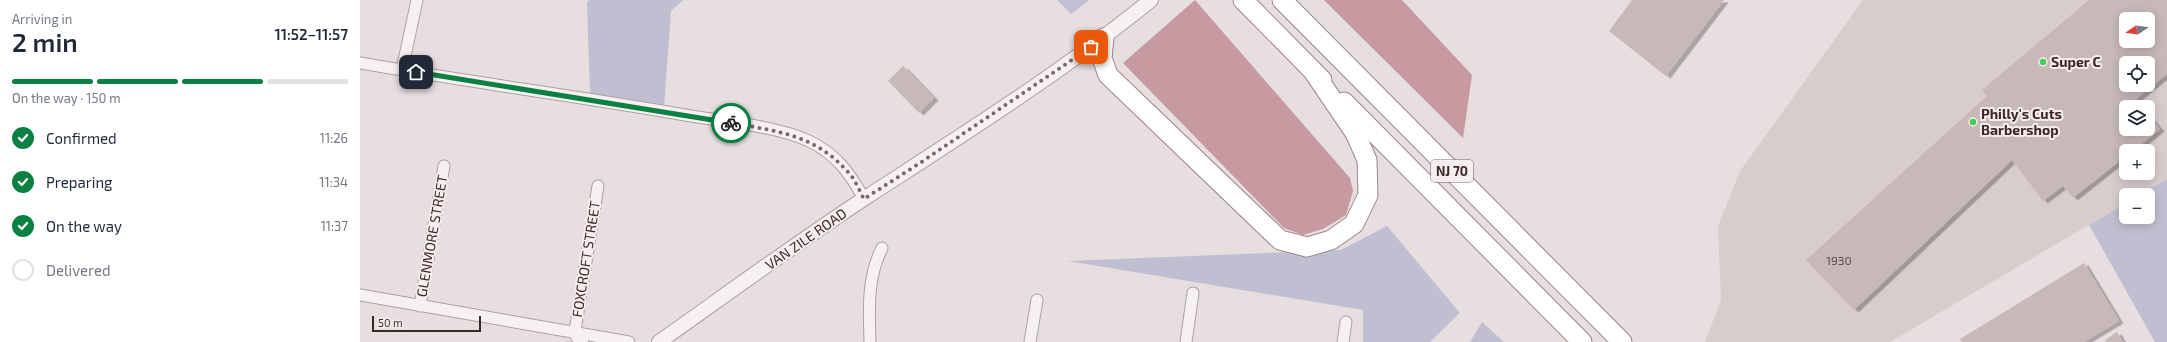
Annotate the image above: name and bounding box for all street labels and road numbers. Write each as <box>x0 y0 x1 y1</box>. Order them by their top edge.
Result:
road number: NJ 70 <box>1431 160 1473 182</box>
street label: GLENMORE STREET <box>412 174 451 298</box>
street label: FOXCROFT STREET <box>568 199 603 318</box>
street label: VAN ZILE ROAD <box>762 204 850 273</box>

